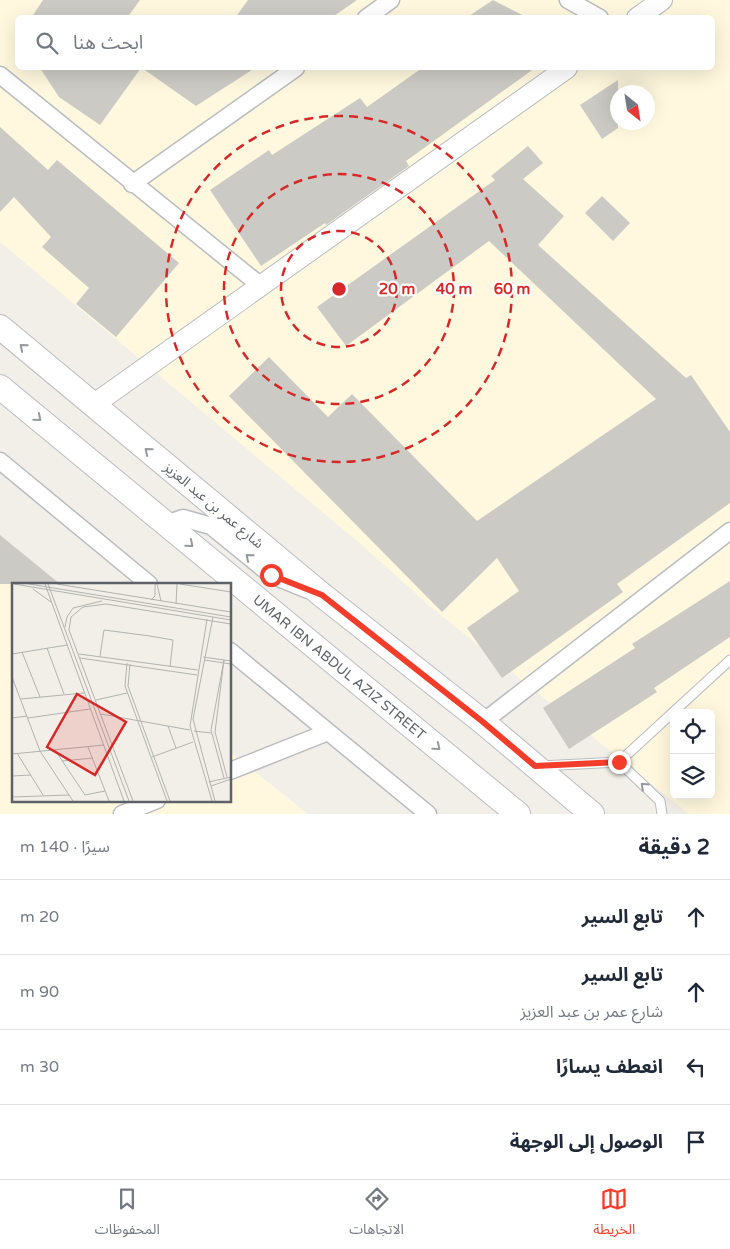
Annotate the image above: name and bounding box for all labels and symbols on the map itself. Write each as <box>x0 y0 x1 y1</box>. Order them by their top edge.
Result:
north arrow <box>610 85 655 130</box>
centre of rings <box>330 280 348 298</box>
text: 20 m <box>379 280 415 298</box>
text: 40 m <box>436 280 472 298</box>
text: 60 m <box>494 280 530 298</box>
one-way arrow <box>20 343 29 352</box>
one-way arrow <box>32 412 41 421</box>
one-way arrow <box>145 448 154 456</box>
street label: شارع عمر بن عبد العزيز <box>158 458 267 554</box>
one-way arrow <box>184 538 193 546</box>
one-way arrow <box>245 554 254 563</box>
route start <box>260 564 283 587</box>
inset map <box>12 583 231 802</box>
street label: UMAR IBN ABDUL AZIZ STREET <box>249 591 429 744</box>
one-way arrow <box>431 742 440 751</box>
route end <box>608 751 631 774</box>
one-way arrow <box>641 783 650 792</box>

